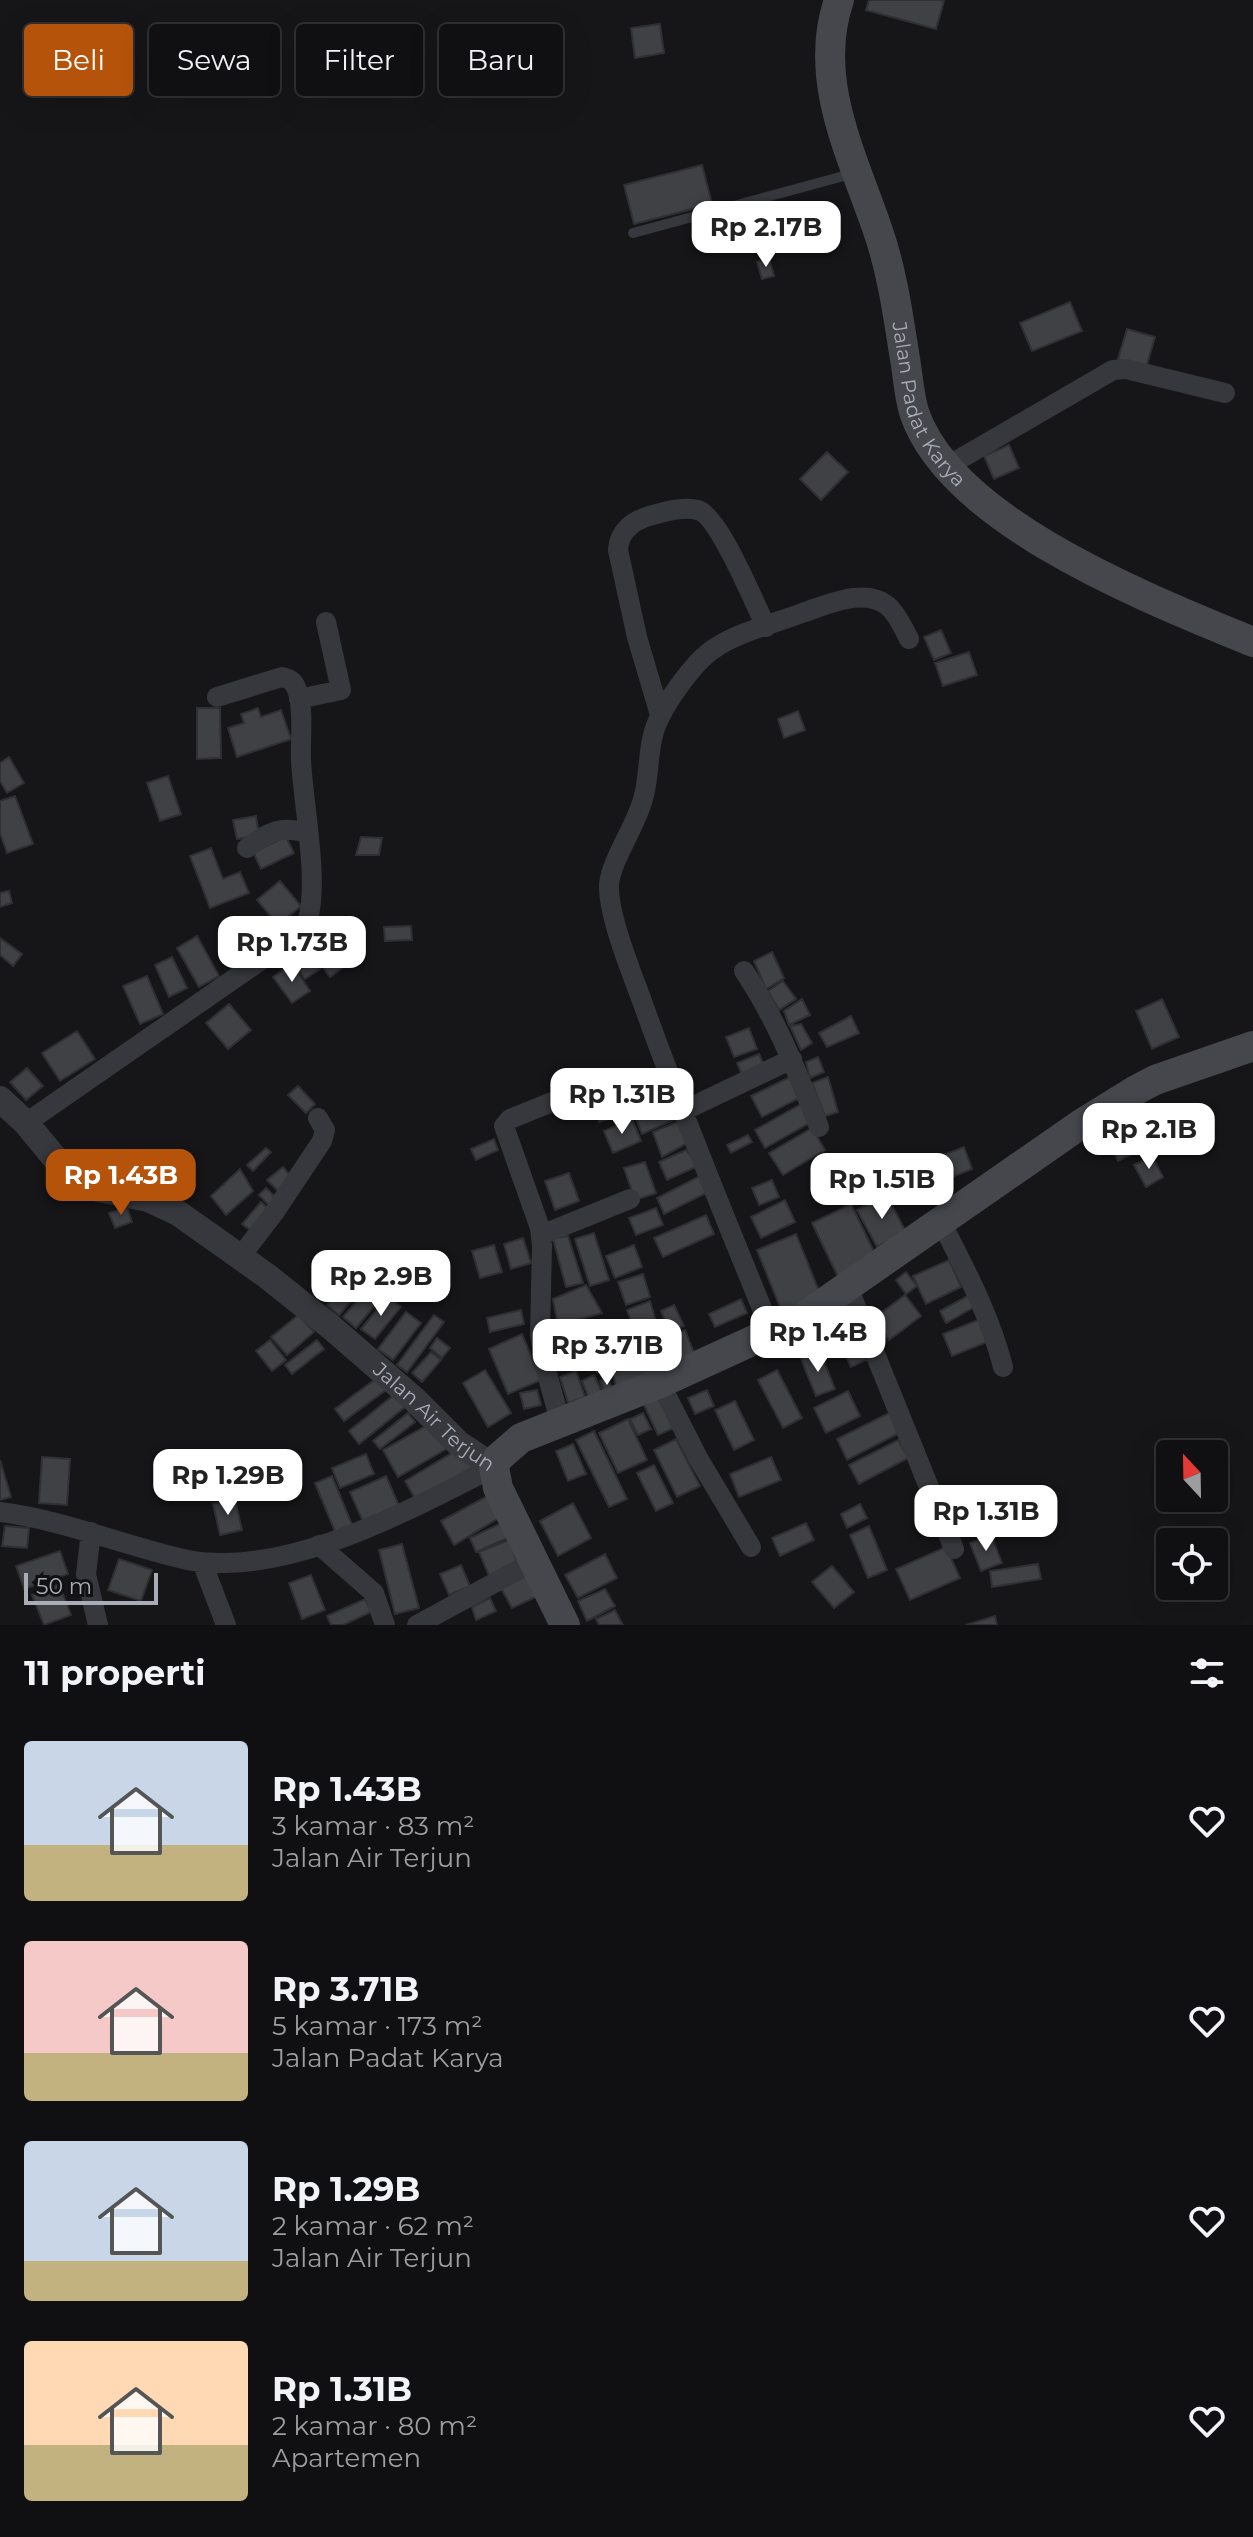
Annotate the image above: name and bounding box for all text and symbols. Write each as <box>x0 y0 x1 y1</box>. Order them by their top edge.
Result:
chip: Beli <box>24 24 133 96</box>
chip: Sewa <box>149 24 280 96</box>
chip: Filter <box>296 24 423 96</box>
chip: Baru <box>439 24 563 96</box>
pin: Rp 2.17B <box>683 201 849 269</box>
text: Rp 2.17B <box>710 211 822 243</box>
street label: Jalan Padat Karya <box>887 319 971 492</box>
pin: Rp 1.73B <box>209 916 375 984</box>
text: Rp 1.73B <box>236 926 348 958</box>
pin: Rp 1.31B <box>539 1068 705 1136</box>
text: Rp 1.31B <box>568 1078 676 1110</box>
pin: Rp 2.1B <box>1075 1103 1223 1171</box>
text: Rp 2.1B <box>1101 1113 1197 1145</box>
pin: Rp 1.43B <box>38 1149 204 1217</box>
pin: Rp 1.51B <box>799 1153 965 1221</box>
text: Rp 1.43B <box>64 1159 178 1191</box>
text: Rp 1.51B <box>829 1163 935 1195</box>
pin: Rp 2.9B <box>307 1250 455 1318</box>
text: Rp 2.9B <box>329 1260 433 1292</box>
pin: Rp 1.4B <box>744 1306 892 1374</box>
text: Rp 1.4B <box>768 1316 868 1348</box>
pin: Rp 3.71B <box>524 1319 690 1387</box>
text: Rp 3.71B <box>551 1329 663 1361</box>
street label: Jalan Air Terjun <box>368 1357 499 1476</box>
north arrow <box>1156 1440 1228 1512</box>
map controls <box>1156 1440 1228 1600</box>
pin: Rp 1.29B <box>145 1449 311 1517</box>
text: Rp 1.29B <box>171 1459 285 1491</box>
pin: Rp 1.31B <box>903 1485 1069 1553</box>
text: Rp 1.31B <box>932 1495 1040 1527</box>
button: locate <box>1156 1528 1228 1600</box>
scale bar <box>24 1569 158 1605</box>
text: 50 m <box>36 1573 92 1600</box>
icon: filters <box>1185 1651 1229 1695</box>
text: 11 properti <box>24 1652 205 1694</box>
text: Rp 1.43B <box>272 1768 422 1810</box>
icon: home <box>88 1773 184 1869</box>
icon: heart <box>1185 1799 1229 1843</box>
text: 3 kamar · 83 m² <box>272 1810 474 1842</box>
text: Jalan Air Terjun <box>272 1842 472 1874</box>
text: Rp 3.71B <box>272 1968 419 2010</box>
icon: home <box>88 1973 184 2069</box>
icon: heart <box>1185 1999 1229 2043</box>
text: 5 kamar · 173 m² <box>272 2010 482 2042</box>
text: Jalan Padat Karya <box>272 2042 504 2074</box>
text: Rp 1.29B <box>272 2168 420 2210</box>
icon: home <box>88 2173 184 2269</box>
icon: heart <box>1185 2199 1229 2243</box>
text: 2 kamar · 62 m² <box>272 2210 474 2242</box>
text: Jalan Air Terjun <box>272 2242 472 2274</box>
text: Rp 1.31B <box>272 2368 412 2410</box>
icon: home <box>88 2373 184 2469</box>
icon: heart <box>1185 2399 1229 2443</box>
text: 2 kamar · 80 m² <box>272 2410 477 2442</box>
text: Apartemen <box>272 2442 421 2474</box>

